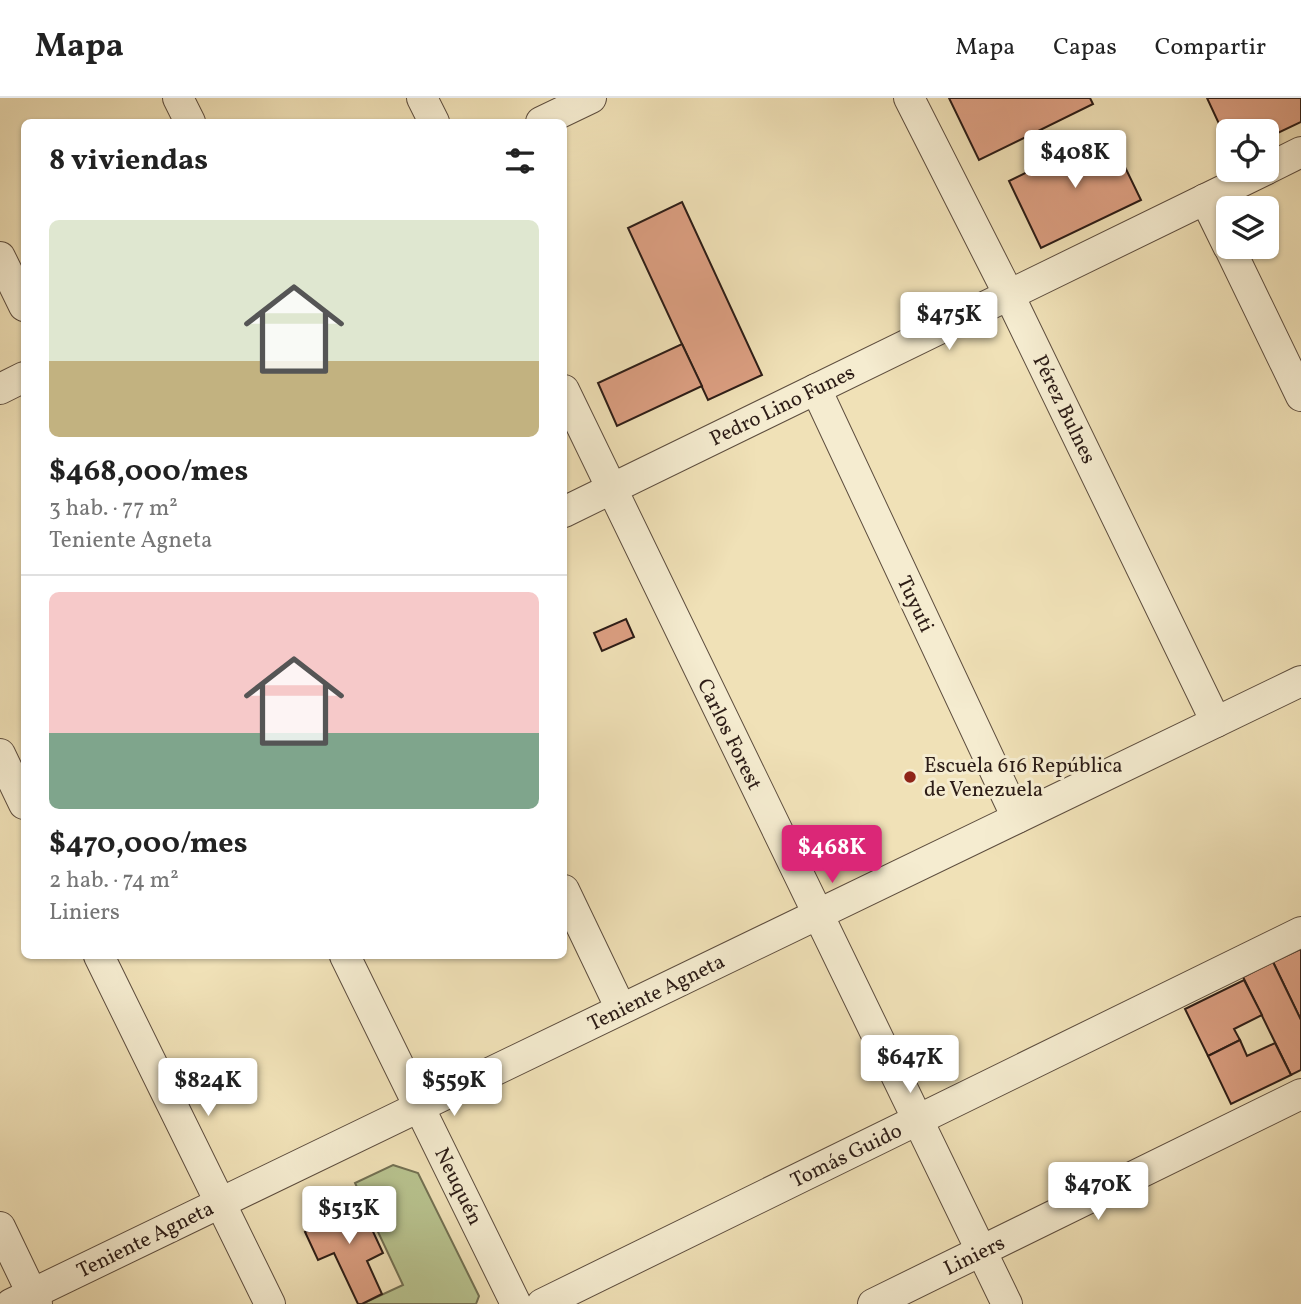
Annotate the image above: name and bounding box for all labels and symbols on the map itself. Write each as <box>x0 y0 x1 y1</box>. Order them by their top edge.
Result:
pin: $408K <box>1026 130 1124 190</box>
pin: $475K <box>900 292 998 352</box>
street label: Pérez Bulnes <box>1025 350 1103 469</box>
street label: Pedro Lino Funes <box>705 359 860 454</box>
street label: Tuyuti <box>889 572 940 638</box>
street label: Carlos Forest <box>689 674 768 795</box>
place label: Escuela 616 República de Venezuela <box>924 752 1123 805</box>
marker: Escuela 616 República de Venezuela <box>902 769 918 785</box>
pin: $468K <box>783 826 881 885</box>
street label: Teniente Agneta <box>583 948 730 1039</box>
pin: $647K <box>861 1035 959 1095</box>
pin: $824K <box>159 1058 257 1118</box>
pin: $559K <box>405 1058 503 1118</box>
street label: Tomás Guido <box>786 1117 907 1196</box>
street label: Neuquén <box>426 1143 489 1230</box>
pin: $470K <box>1049 1162 1147 1222</box>
pin: $513K <box>300 1186 398 1246</box>
street label: Teniente Agneta <box>72 1195 219 1286</box>
street label: Liniers <box>939 1229 1010 1284</box>

